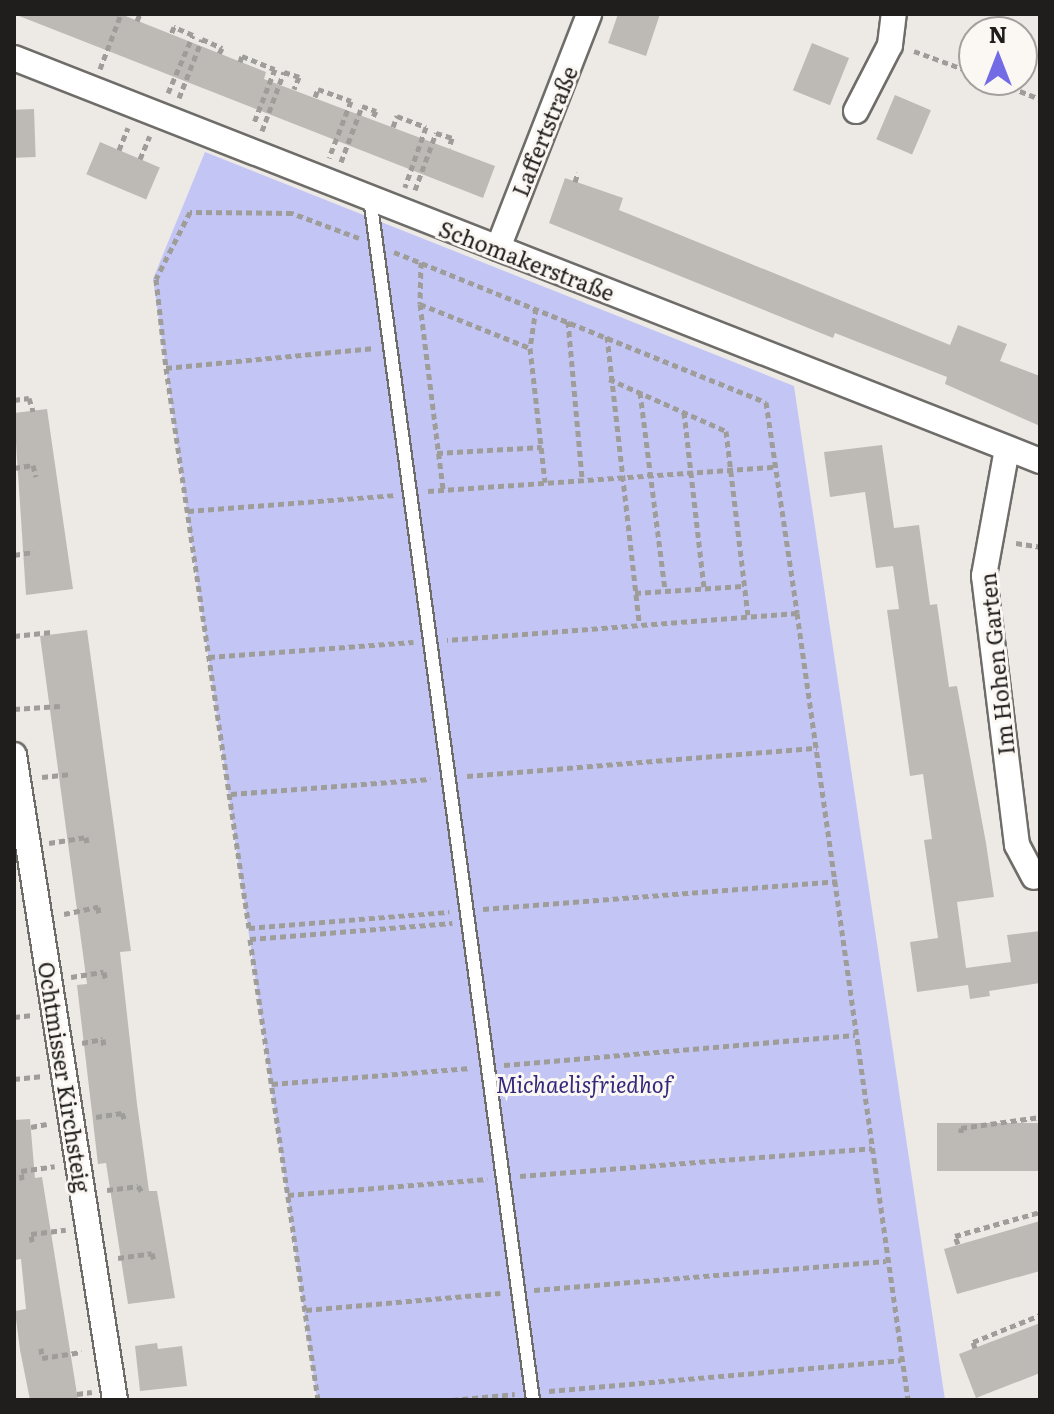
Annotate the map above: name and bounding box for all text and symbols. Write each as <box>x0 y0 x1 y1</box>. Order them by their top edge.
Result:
north arrow <box>958 16 1038 96</box>
text: N <box>989 17 1007 50</box>
street label: Laffertstraße <box>506 62 582 200</box>
street label: Schomakerstraße <box>436 214 618 306</box>
street label: Im Hohen Garten <box>973 572 1019 756</box>
street label: Ochtmisser Kirchsteig <box>34 960 96 1194</box>
park label: Michaelisfriedhof <box>496 1071 672 1097</box>

